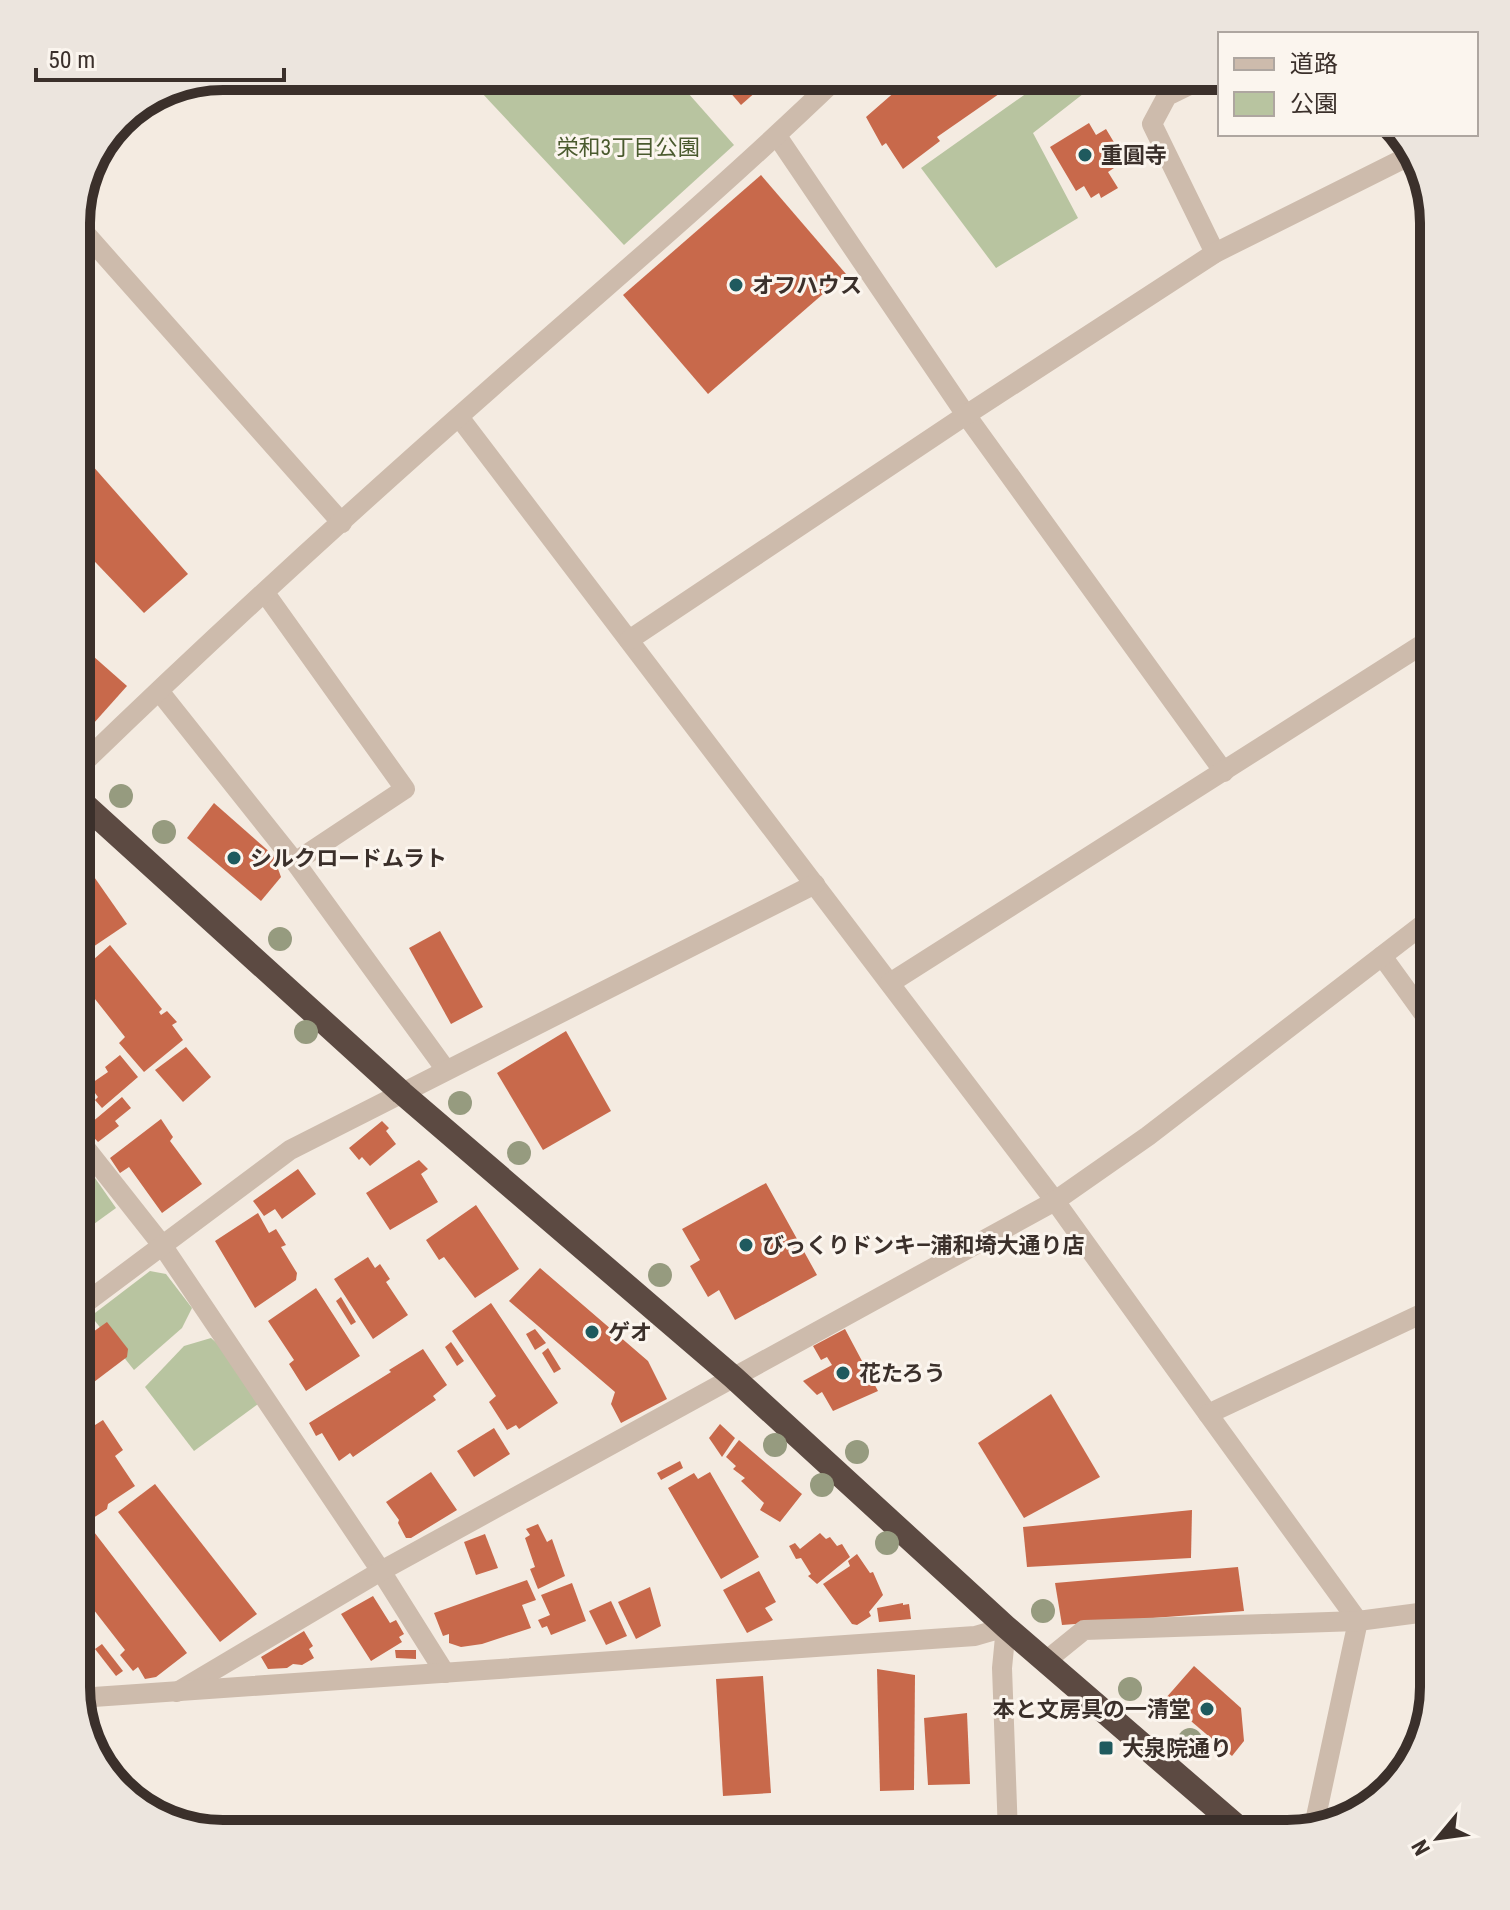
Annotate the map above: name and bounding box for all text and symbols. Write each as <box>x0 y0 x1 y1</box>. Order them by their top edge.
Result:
scale bar <box>36 32 284 82</box>
legend <box>1218 32 1478 136</box>
text: 50 m <box>48 46 95 74</box>
text: 道路 <box>1290 50 1338 78</box>
text: 公園 <box>1290 90 1338 118</box>
park label: 栄和3丁目公園 <box>557 135 699 160</box>
place label: 重圓寺 <box>1101 143 1167 168</box>
marker: 重圓寺 <box>1076 146 1094 164</box>
place label: オフハウス <box>752 273 862 298</box>
marker: オフハウス <box>727 276 745 294</box>
place label: シルクロードムラト <box>250 846 447 871</box>
marker: シルクロードムラト <box>225 849 243 867</box>
place label: びっくりドンキ―浦和埼大通り店 <box>762 1233 1085 1258</box>
marker: びっくりドンキ―浦和埼大通り店 <box>737 1236 755 1254</box>
place label: ゲオ <box>608 1320 652 1345</box>
marker: ゲオ <box>583 1323 601 1341</box>
place label: 花たろう <box>859 1361 946 1386</box>
marker: 花たろう <box>834 1364 852 1382</box>
place label: 本と文房具の一清堂 <box>993 1697 1191 1722</box>
marker: 本と文房具の一清堂 <box>1198 1700 1216 1718</box>
place label: 大泉院通り <box>1122 1736 1232 1761</box>
marker: 大泉院通り <box>1097 1739 1115 1757</box>
north arrow <box>1398 1798 1478 1878</box>
text: N <box>1407 1835 1435 1859</box>

